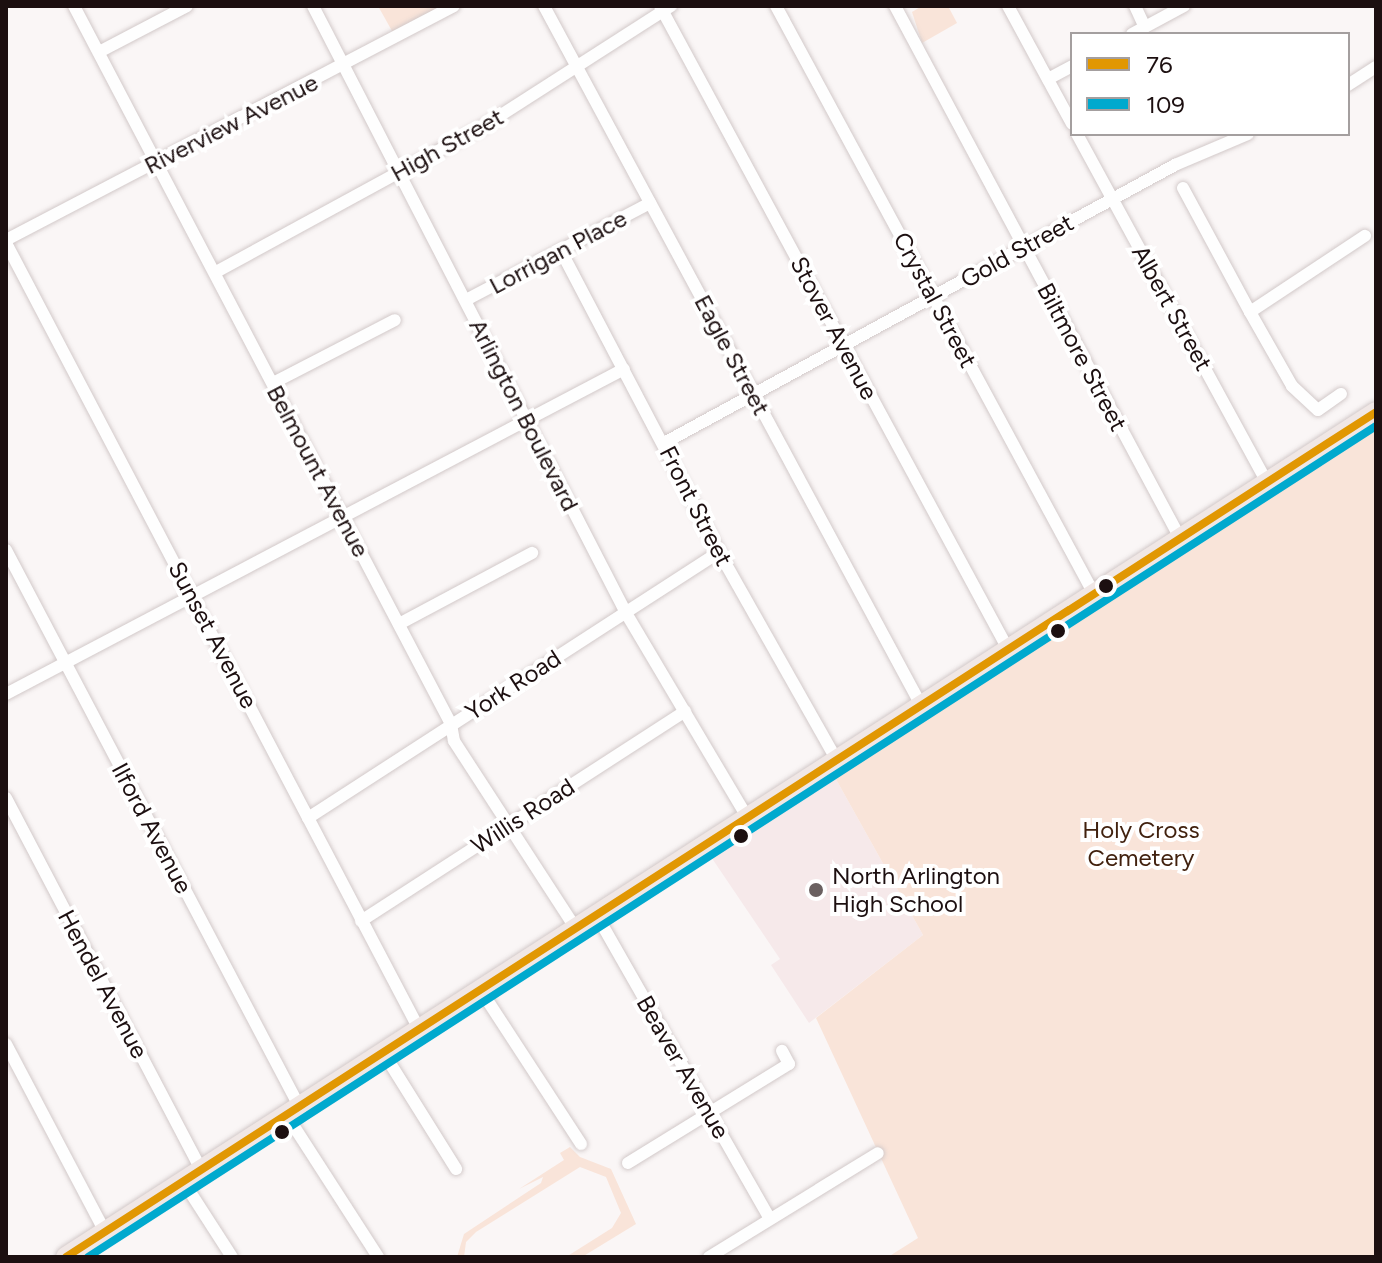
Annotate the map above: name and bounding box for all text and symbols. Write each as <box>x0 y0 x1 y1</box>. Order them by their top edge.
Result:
legend <box>1070 32 1350 136</box>
text: 76 <box>1146 50 1172 79</box>
street label: Riverview Avenue <box>139 68 323 180</box>
text: 109 <box>1146 90 1185 119</box>
street label: High Street <box>386 102 508 188</box>
street label: Lorrigan Place <box>484 204 632 300</box>
street label: Gold Street <box>956 208 1078 294</box>
street label: Crystal Street <box>887 228 983 372</box>
street label: Albert Street <box>1126 240 1218 376</box>
street label: Stover Avenue <box>784 252 884 404</box>
street label: Biltmore Street <box>1031 278 1133 436</box>
street label: Eagle Street <box>688 290 776 420</box>
street label: Arlington Boulevard <box>463 314 585 516</box>
street label: Belmount Avenue <box>261 380 375 562</box>
street label: Front Street <box>654 441 738 571</box>
street label: Sunset Avenue <box>162 557 264 713</box>
unlabelled marker <box>1098 578 1114 594</box>
unlabelled marker <box>1050 623 1066 639</box>
street label: York Road <box>460 644 566 726</box>
street label: Ilford Avenue <box>106 758 198 898</box>
street label: Willis Road <box>466 772 580 860</box>
park label: Holy Cross Cemetery <box>1082 816 1200 872</box>
unlabelled marker <box>733 828 749 844</box>
place label: North Arlington High School <box>832 862 1000 918</box>
marker: North Arlington High School <box>807 881 825 899</box>
street label: Hendel Avenue <box>52 905 154 1063</box>
street label: Beaver Avenue <box>630 990 736 1144</box>
unlabelled marker <box>274 1124 290 1140</box>

